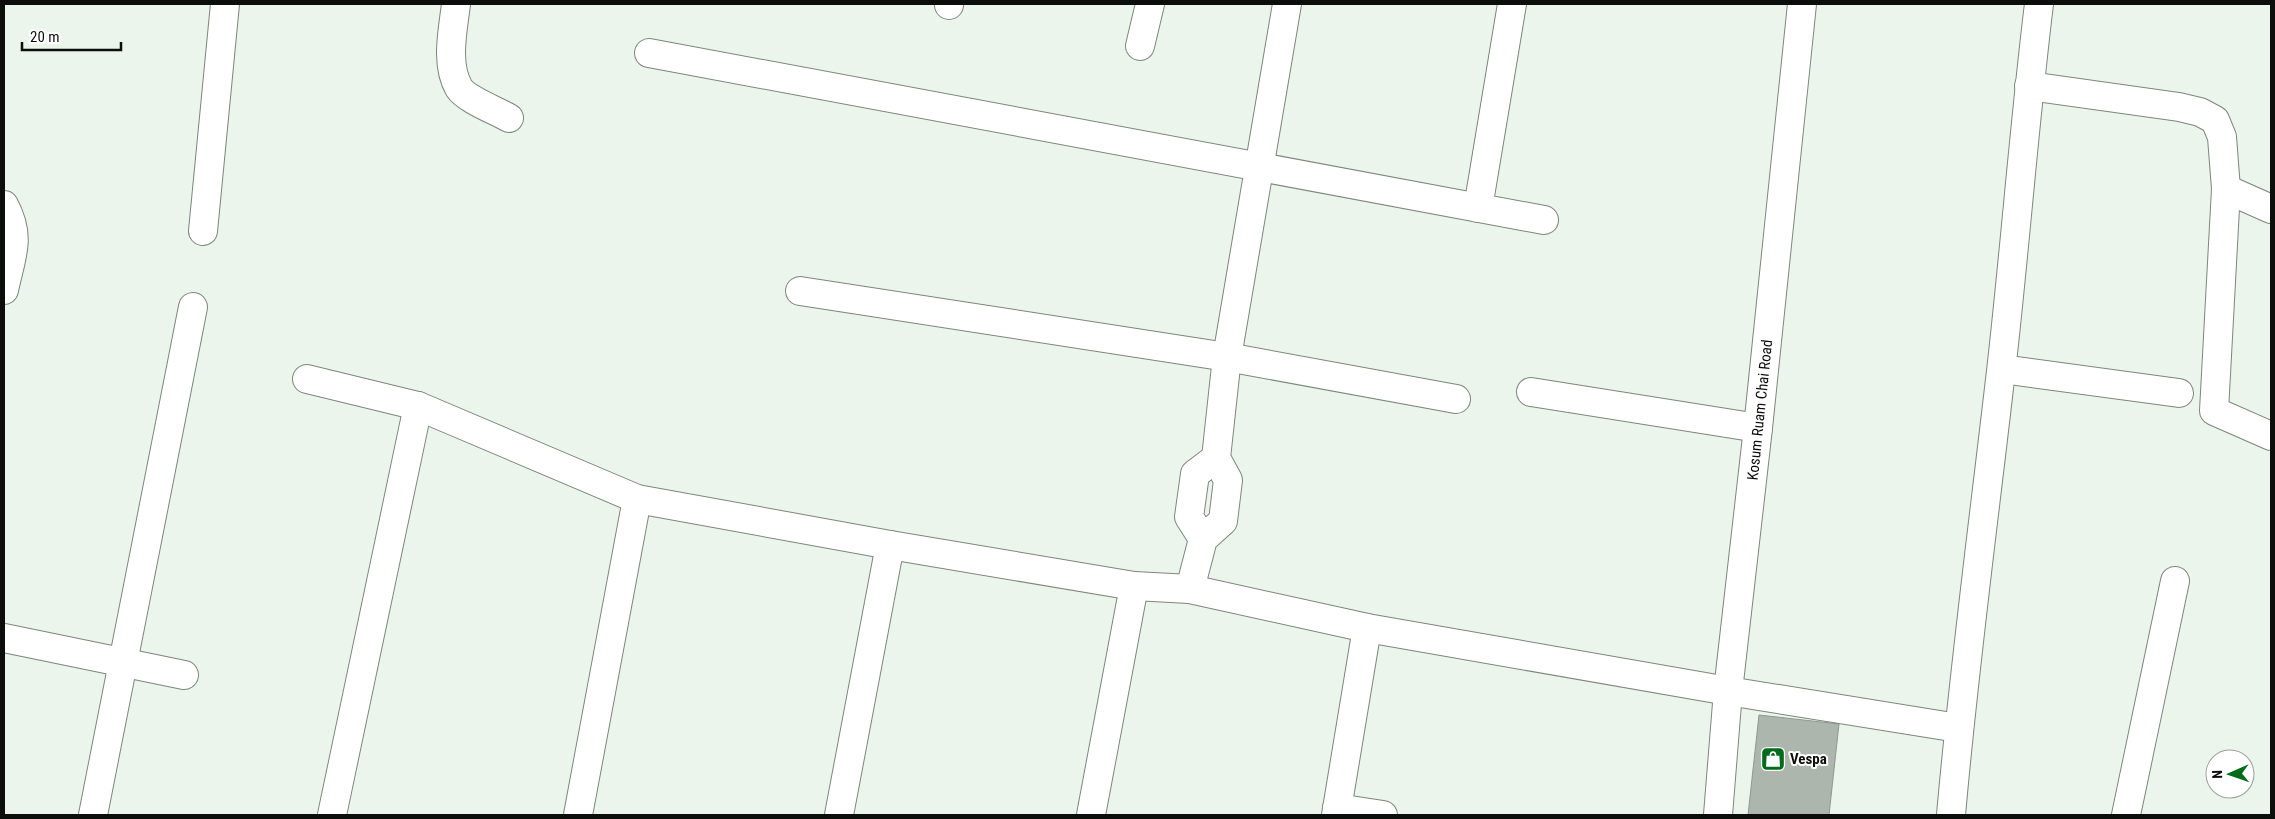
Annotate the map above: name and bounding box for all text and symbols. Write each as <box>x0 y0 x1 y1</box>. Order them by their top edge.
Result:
scale bar <box>22 20 121 52</box>
text: 20 m <box>30 28 60 46</box>
street label: Kosum Ruam Chai Road <box>1744 339 1776 481</box>
shop icon: Vespa <box>1760 746 1786 772</box>
north arrow <box>2205 749 2255 799</box>
place label: Vespa <box>1790 750 1827 768</box>
text: N <box>2209 770 2225 779</box>

